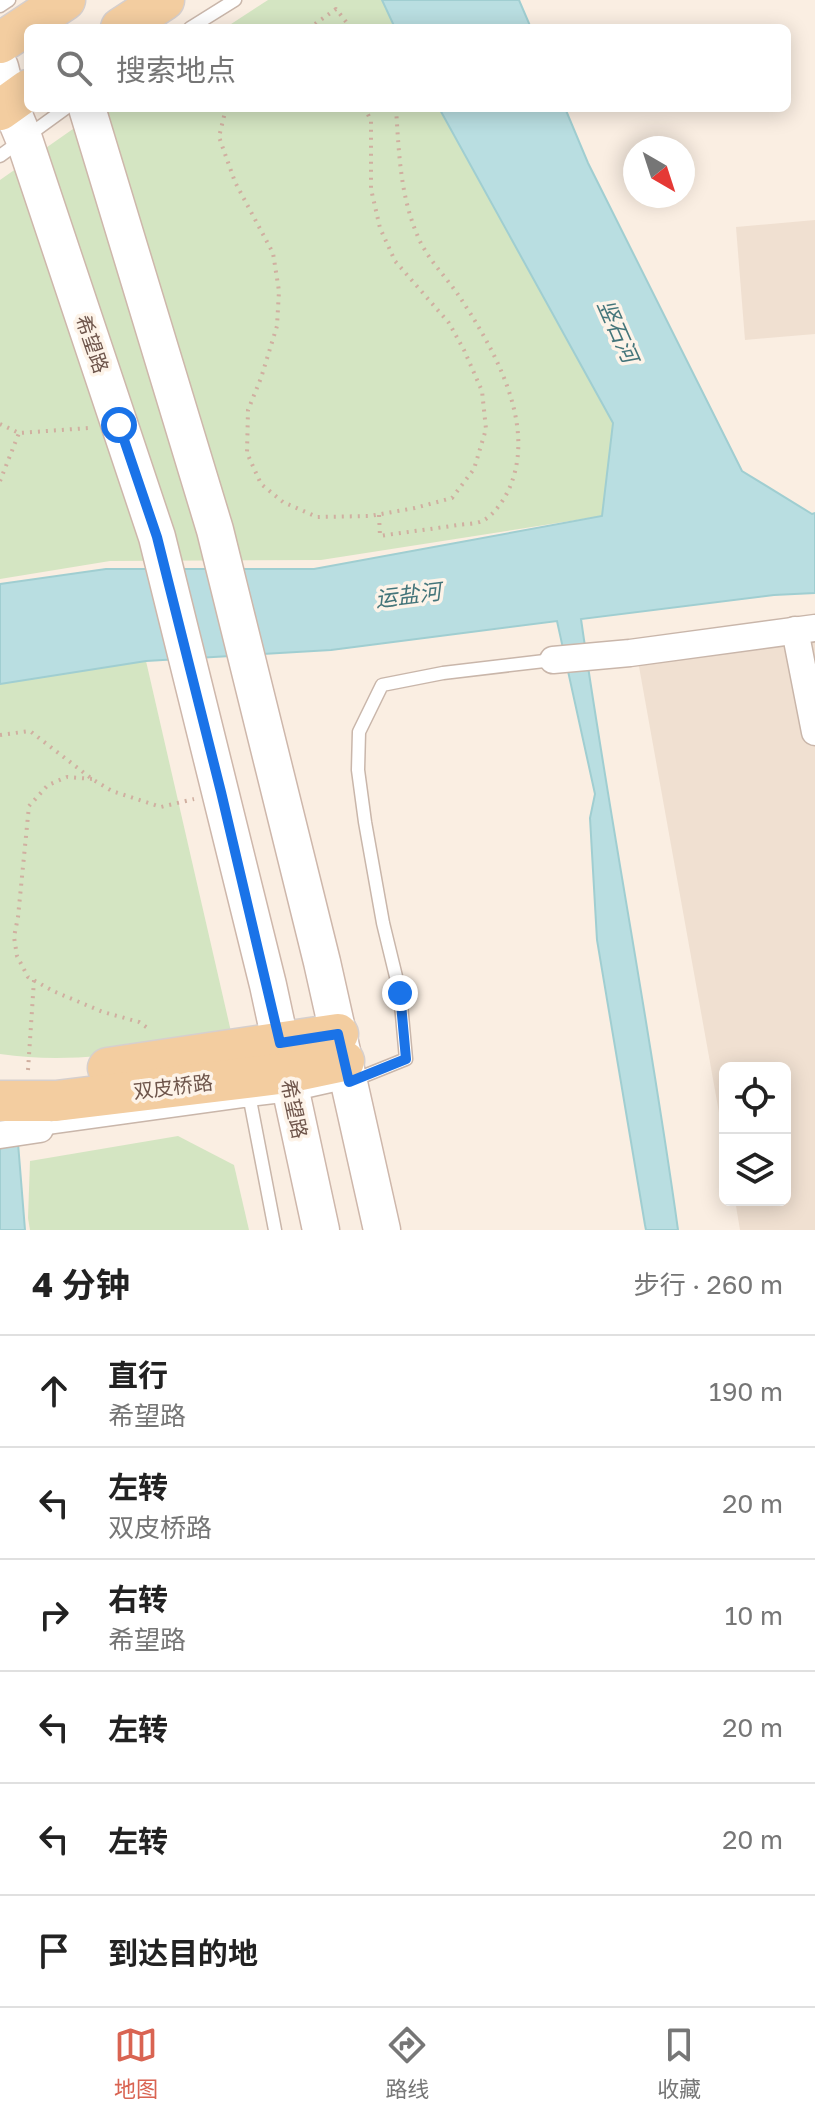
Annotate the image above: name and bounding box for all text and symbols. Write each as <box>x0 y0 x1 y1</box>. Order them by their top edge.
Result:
search box <box>24 24 791 112</box>
icon: search <box>52 46 96 90</box>
text: 搜索地点 <box>116 52 236 88</box>
north arrow <box>623 136 695 208</box>
water label: 竖石河 <box>593 295 646 370</box>
street label: 希望路 <box>72 311 114 376</box>
route start <box>101 407 137 443</box>
water label: 运盐河 <box>374 577 446 612</box>
route end <box>382 975 418 1011</box>
map controls <box>719 1062 791 1206</box>
button: locate <box>719 1062 791 1134</box>
street label: 双皮桥路 <box>132 1069 214 1103</box>
street label: 希望路 <box>277 1077 313 1141</box>
button: layers <box>719 1134 791 1206</box>
text: 4 分钟 <box>32 1264 130 1304</box>
text: 步行 · 260 m <box>634 1269 783 1300</box>
text: 直行 <box>108 1357 168 1393</box>
icon: ahead <box>32 1369 76 1413</box>
text: 190 m <box>709 1376 783 1407</box>
text: 希望路 <box>108 1400 186 1431</box>
text: 左转 <box>108 1469 168 1505</box>
icon: left <box>32 1481 76 1525</box>
text: 20 m <box>722 1488 783 1519</box>
text: 双皮桥路 <box>108 1512 212 1543</box>
text: 右转 <box>108 1581 168 1617</box>
icon: right <box>32 1593 76 1637</box>
text: 10 m <box>725 1600 783 1631</box>
text: 希望路 <box>108 1624 186 1655</box>
icon: left <box>32 1705 76 1749</box>
text: 左转 <box>108 1711 168 1747</box>
text: 20 m <box>722 1712 783 1743</box>
icon: left <box>32 1817 76 1861</box>
text: 左转 <box>108 1823 168 1859</box>
text: 20 m <box>722 1824 783 1855</box>
icon: arrive <box>32 1929 76 1973</box>
text: 到达目的地 <box>108 1935 258 1971</box>
tab: 地图 <box>114 2023 158 2103</box>
tab: 路线 <box>385 2023 429 2103</box>
tab: 收藏 <box>657 2023 701 2103</box>

